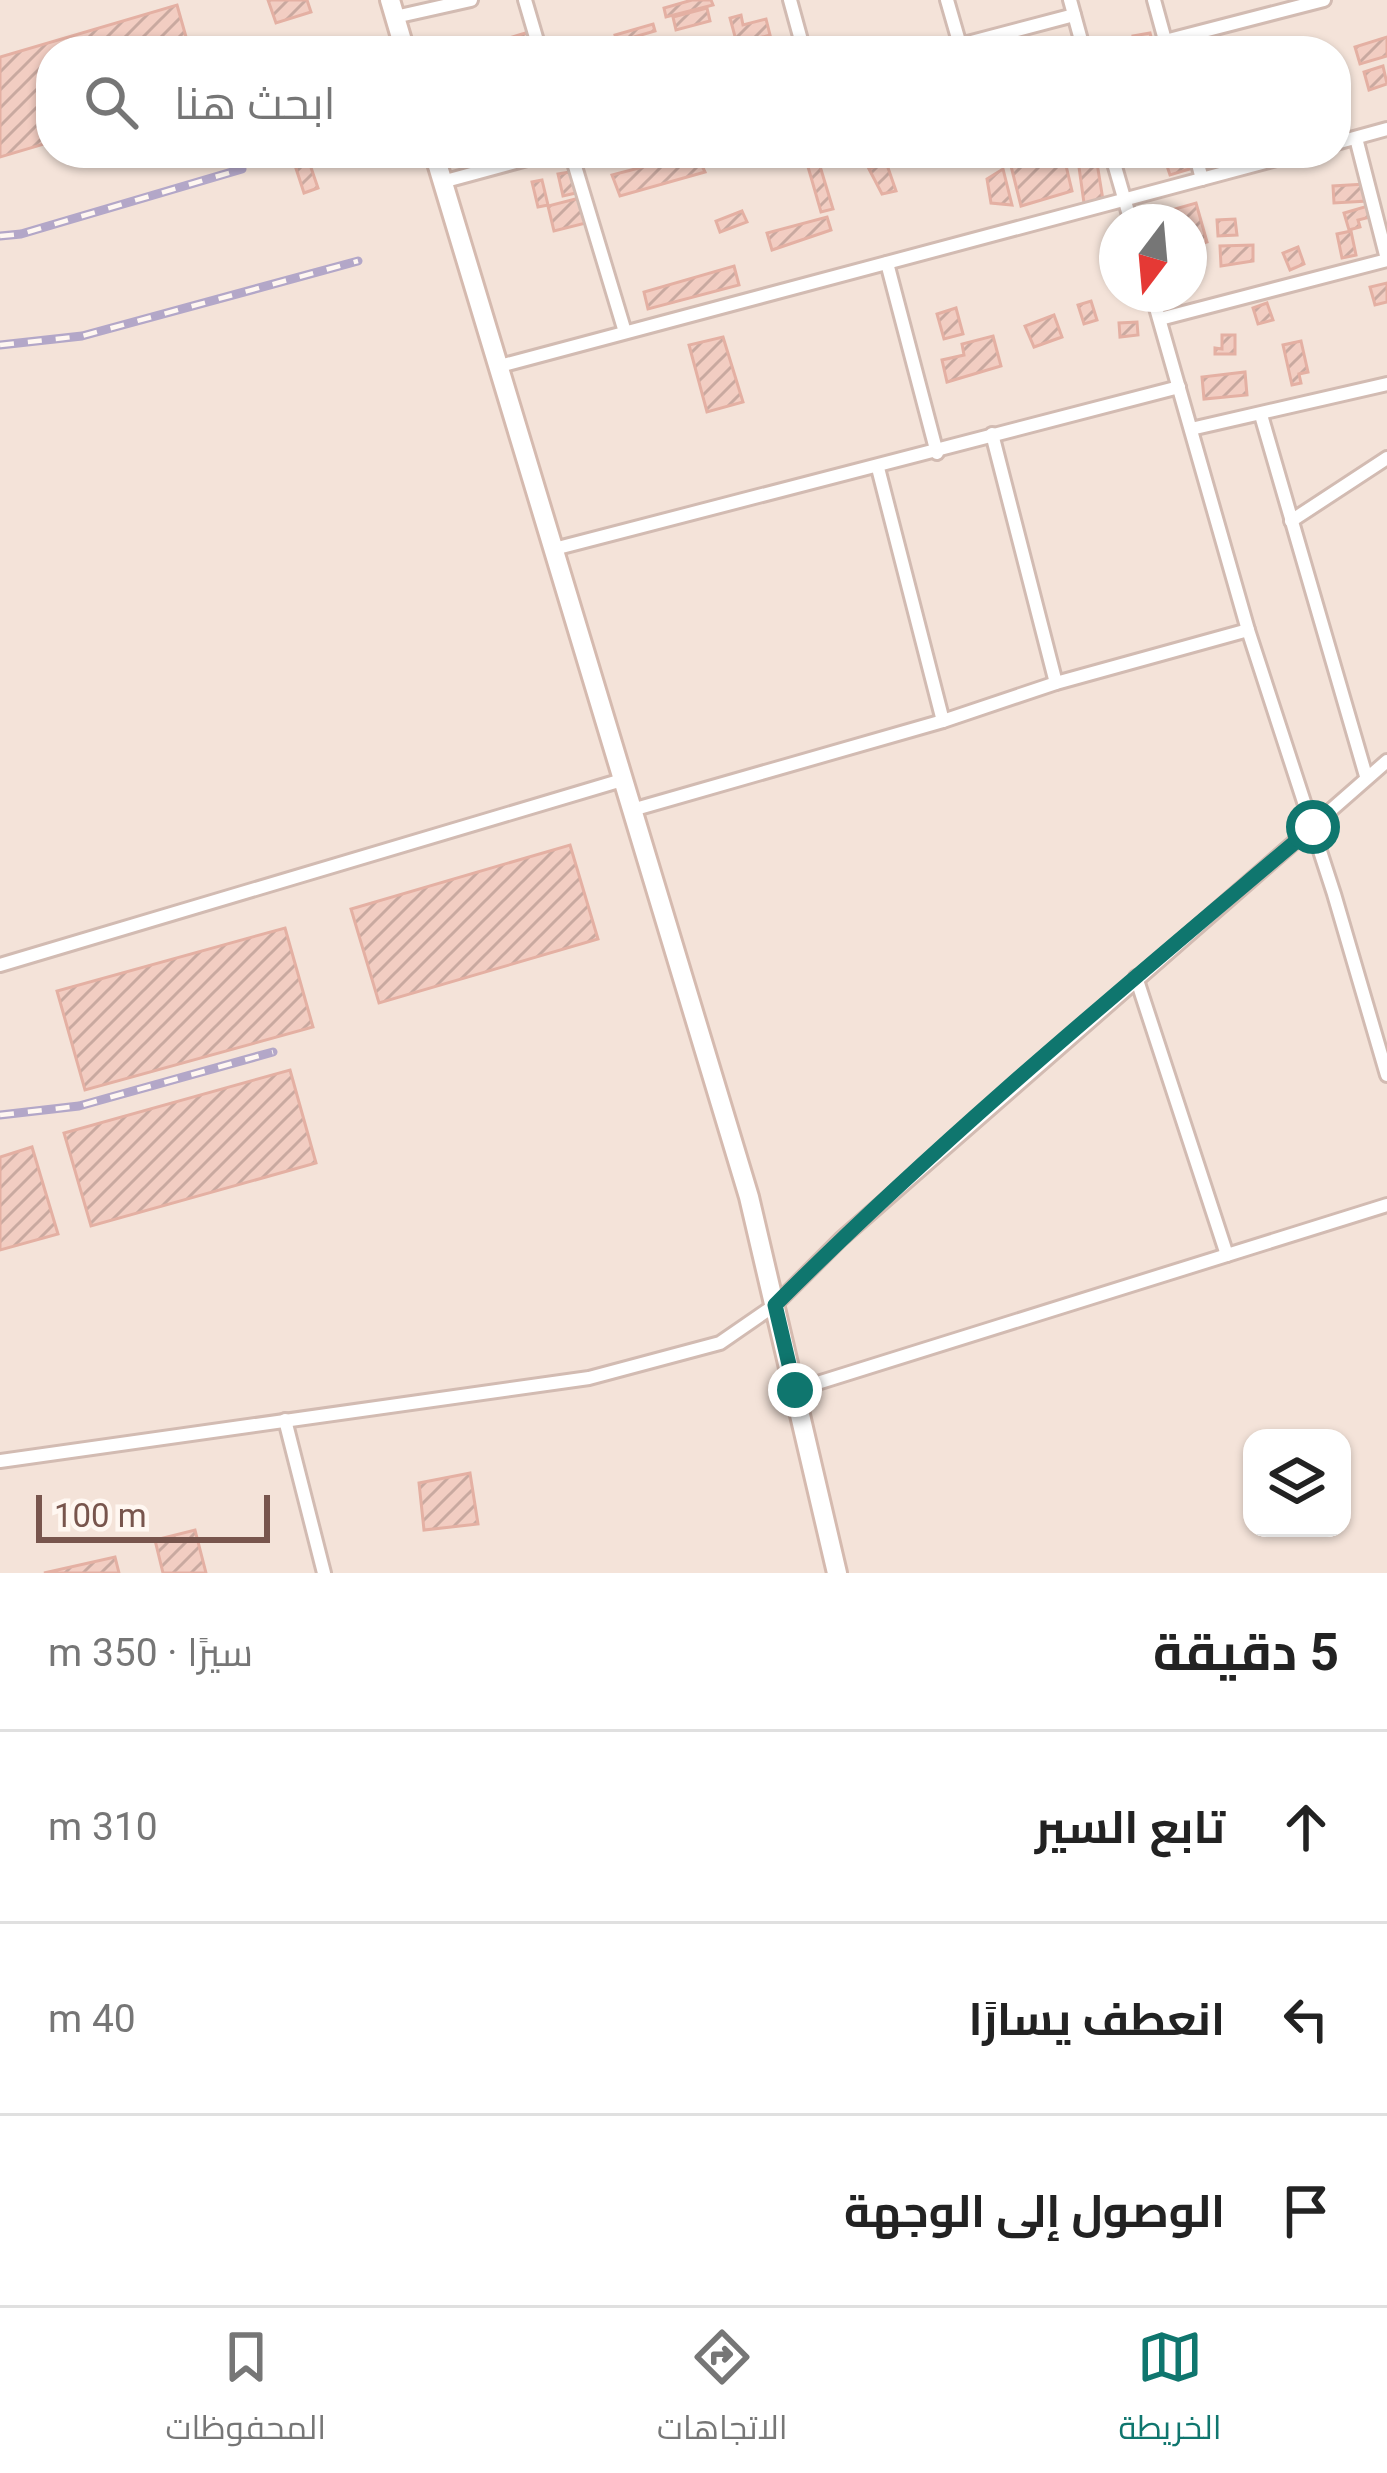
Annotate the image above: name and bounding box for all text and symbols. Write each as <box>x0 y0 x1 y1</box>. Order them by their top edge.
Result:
search box <box>36 36 1351 168</box>
icon: search <box>78 69 144 135</box>
text: ابحث هنا <box>174 77 336 130</box>
north arrow <box>1099 204 1207 312</box>
route start <box>1286 800 1340 854</box>
route end <box>768 1363 822 1417</box>
map controls <box>1243 1429 1351 1537</box>
button: layers <box>1243 1429 1351 1537</box>
scale bar <box>36 1489 270 1542</box>
text: 100 m <box>54 1496 147 1535</box>
text: 5 دقيقة <box>1153 1623 1339 1682</box>
text: سيرًا · 350 m <box>48 1630 253 1676</box>
icon: ahead <box>1273 1794 1339 1860</box>
text: تابع السير <box>1035 1801 1225 1854</box>
text: 310 m <box>48 1804 158 1850</box>
icon: left <box>1273 1986 1339 2052</box>
text: انعطف يسارًا <box>968 1993 1225 2046</box>
text: 40 m <box>48 1996 136 2042</box>
icon: arrive <box>1273 2178 1339 2244</box>
text: الوصول إلى الوجهة <box>844 2185 1225 2238</box>
tab: المحفوظات <box>165 2324 326 2458</box>
tab: الاتجاهات <box>657 2324 788 2458</box>
tab: الخريطة <box>1119 2324 1222 2458</box>

